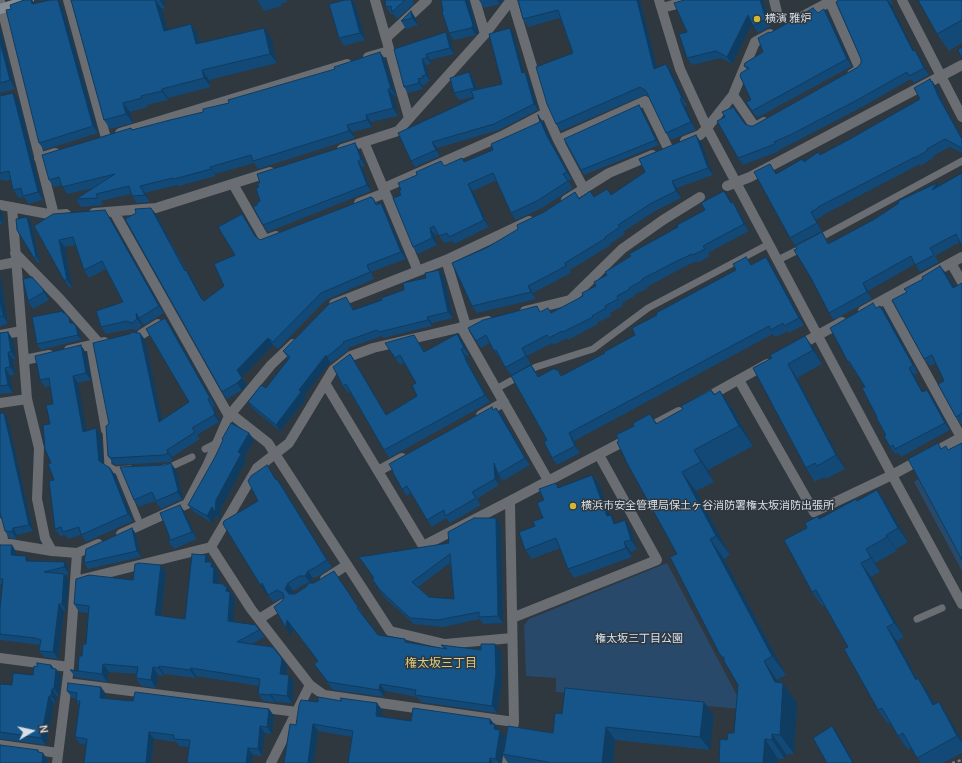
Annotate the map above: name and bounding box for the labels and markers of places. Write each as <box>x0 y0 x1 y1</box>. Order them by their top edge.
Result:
place label: 横濱 雅炉 <box>765 12 811 26</box>
marker: 横濱 雅炉 <box>752 14 762 24</box>
place label: 横浜市安全管理局保土ヶ谷消防署権太坂消防出張所 <box>581 499 834 513</box>
marker: 横浜市安全管理局保土ヶ谷消防署権太坂消防出張所 <box>568 501 578 511</box>

